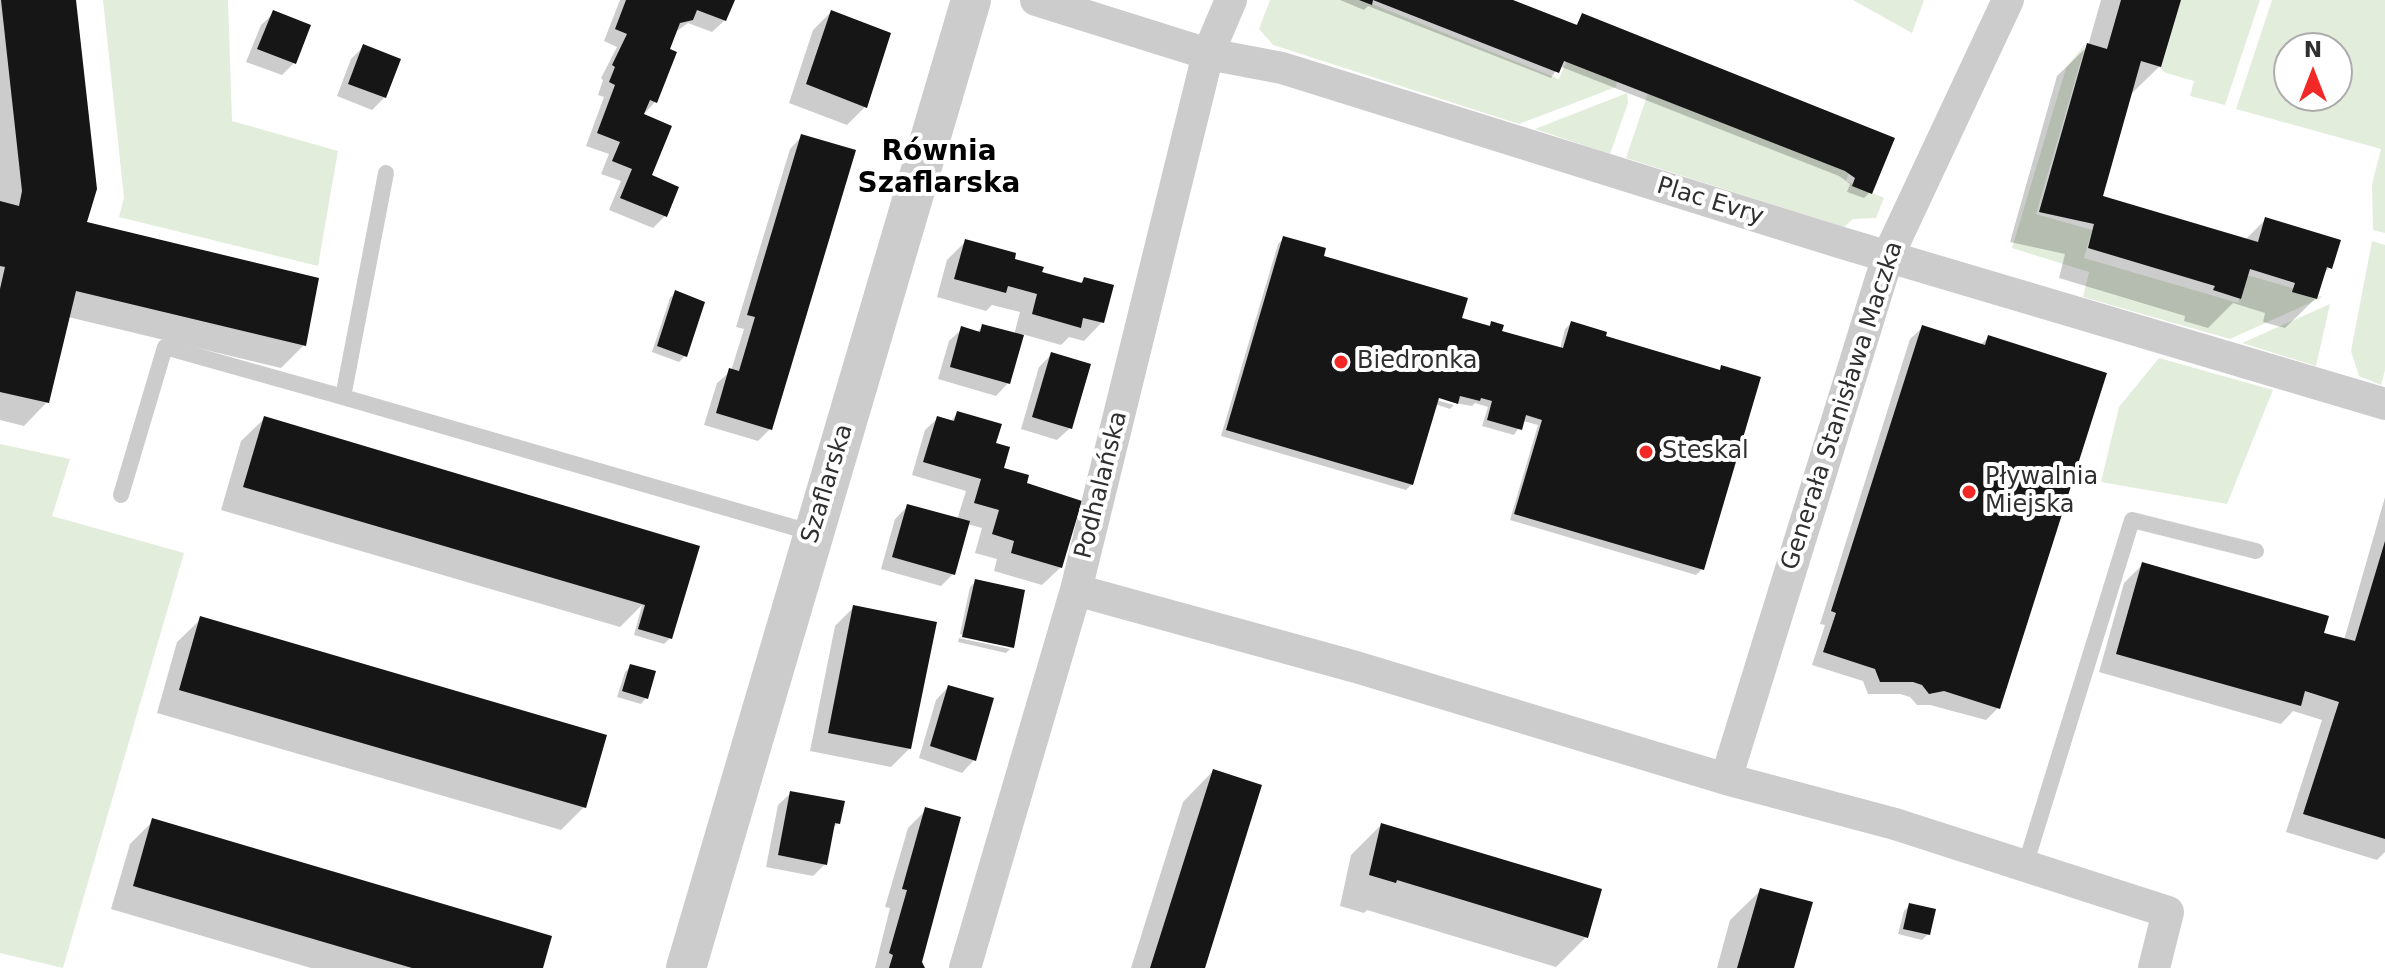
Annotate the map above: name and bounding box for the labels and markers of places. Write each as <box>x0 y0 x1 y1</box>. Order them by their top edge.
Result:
place label: Biedronka <box>1357 348 1478 376</box>
marker: Biedronka <box>1332 353 1350 371</box>
place label: Steskal <box>1662 438 1749 466</box>
marker: Steskal <box>1637 443 1655 461</box>
place label: Pływalnia Miejska <box>1985 464 2098 520</box>
marker: Pływalnia Miejska <box>1960 483 1978 501</box>

